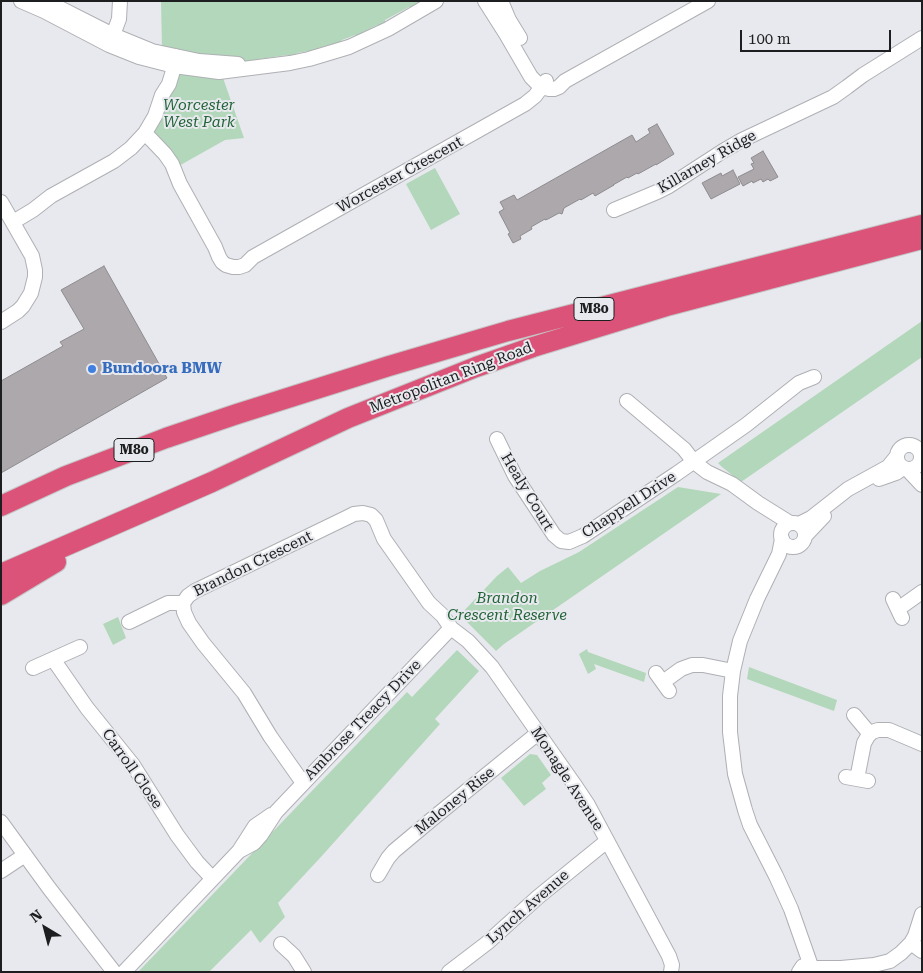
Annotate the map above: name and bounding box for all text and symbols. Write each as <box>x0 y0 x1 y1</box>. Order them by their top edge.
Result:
scale bar <box>743 20 894 52</box>
text: 100 m <box>748 30 791 48</box>
park label: Worcester West Park <box>163 97 235 132</box>
street label: Killarney Ridge <box>654 126 760 198</box>
street label: Worcester Crescent <box>334 133 466 217</box>
road number: M80 <box>574 298 614 320</box>
street label: Metropolitan Ring Road <box>367 339 535 417</box>
place label: Bundoora BMW <box>102 360 222 378</box>
marker: Bundoora BMW <box>86 363 98 375</box>
road number: M80 <box>114 438 154 462</box>
street label: Healy Court <box>497 450 557 534</box>
street label: Chappell Drive <box>579 468 679 542</box>
street label: Brandon Crescent <box>191 527 315 601</box>
park label: Brandon Crescent Reserve <box>447 590 567 625</box>
street label: Ambrose Treacy Drive <box>301 656 425 784</box>
street label: Monagle Avenue <box>527 724 607 834</box>
street label: Carroll Close <box>98 726 166 812</box>
street label: Maloney Rise <box>412 763 498 839</box>
street label: Lynch Avenue <box>483 866 573 948</box>
north arrow <box>20 903 70 953</box>
text: N <box>27 906 45 926</box>

